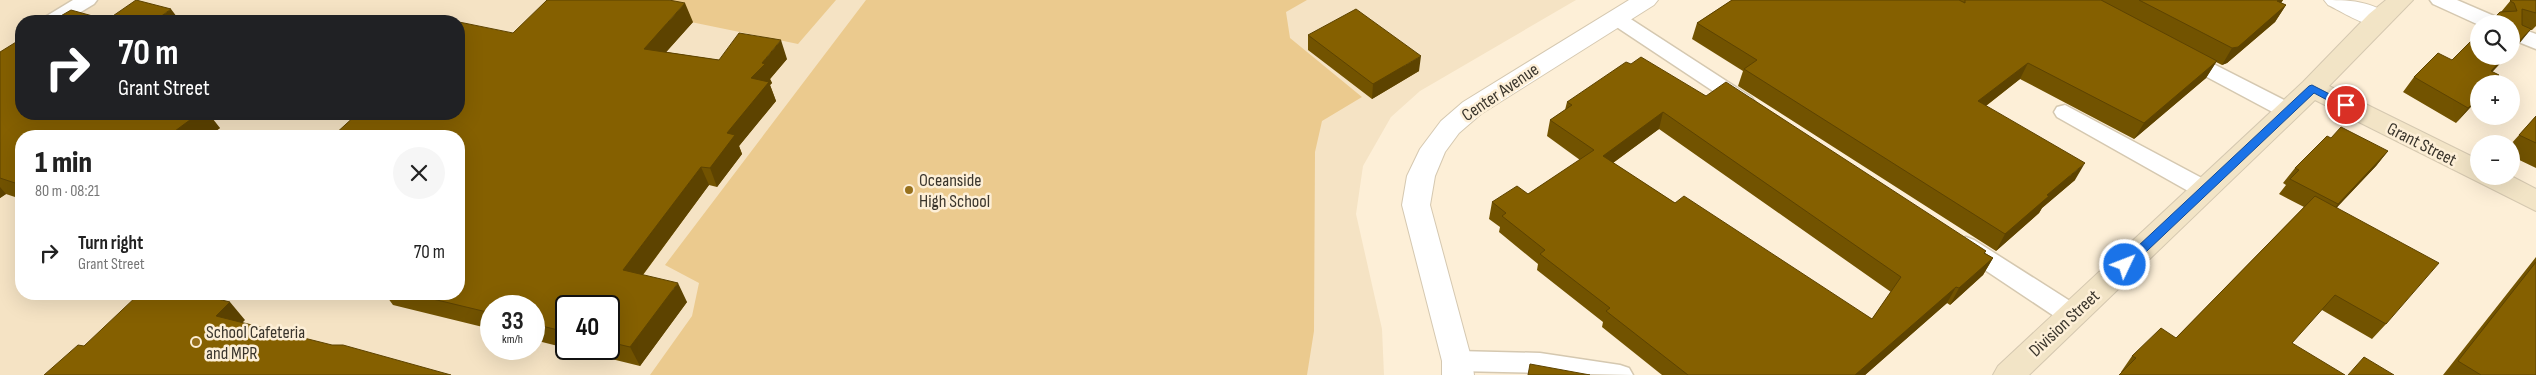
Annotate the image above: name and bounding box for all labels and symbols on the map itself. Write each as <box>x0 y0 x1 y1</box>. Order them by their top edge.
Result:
street label: Center Avenue <box>1458 59 1543 126</box>
pin <box>2325 84 2367 126</box>
street label: Grant Street <box>2384 118 2460 171</box>
place label: Oceanside High School <box>919 170 990 212</box>
marker: Oceanside High School <box>903 184 915 196</box>
position arrow <box>2098 238 2150 290</box>
street label: Division Street <box>2025 285 2104 361</box>
speed limit sign: 40 <box>555 295 620 360</box>
place label: School Cafeteria and MPR <box>206 322 305 364</box>
marker: School Cafeteria and MPR <box>190 336 202 348</box>

